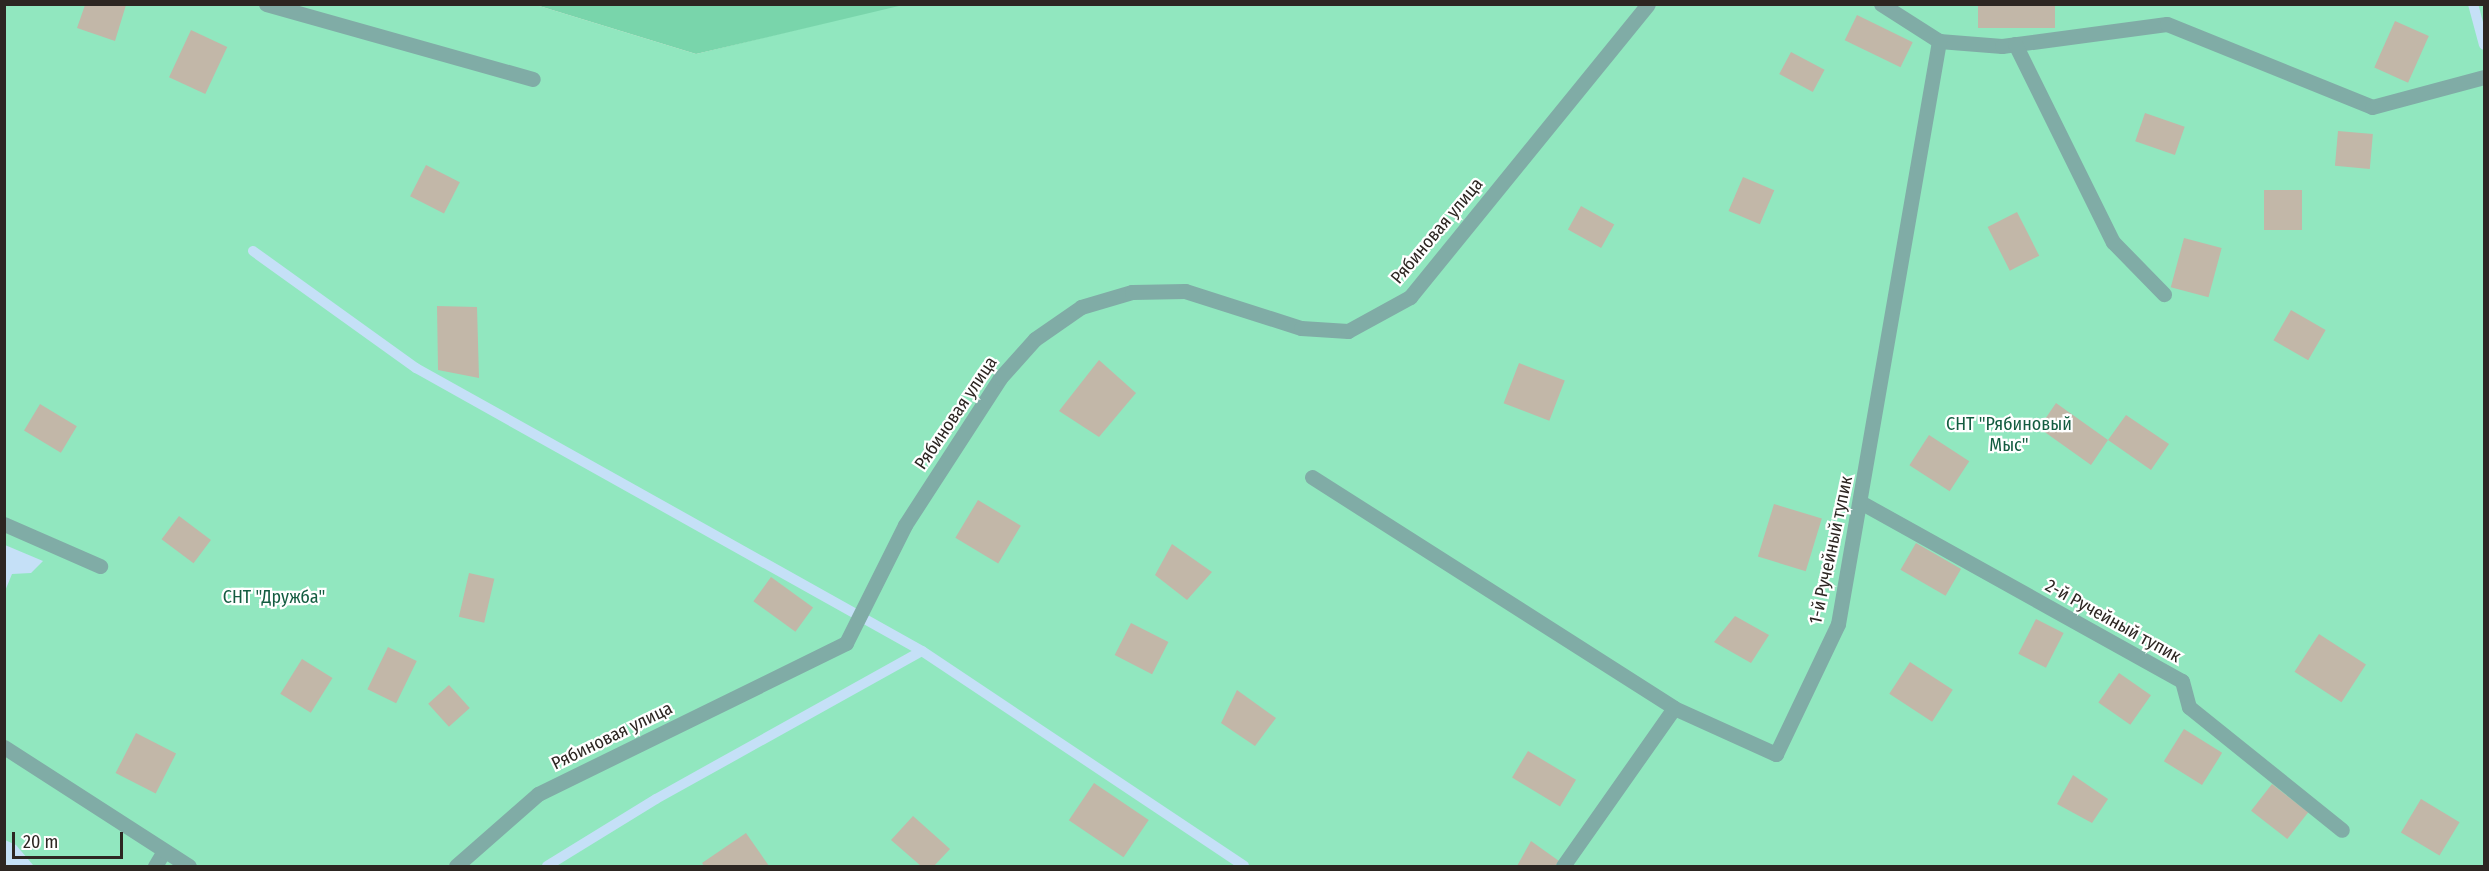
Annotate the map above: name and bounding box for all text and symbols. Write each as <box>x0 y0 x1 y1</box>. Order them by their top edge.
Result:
street label: Рябиновая улица <box>1386 174 1488 288</box>
street label: Рябиновая улица <box>910 352 1002 474</box>
park label: СНТ "Рябиновый Мыс" <box>1946 414 2072 456</box>
street label: 1-й Ручейный тупик <box>1805 474 1857 626</box>
street label: 2-й Ручейный тупик <box>2041 575 2185 667</box>
park label: СНТ "Дружба" <box>223 586 325 608</box>
street label: Рябиновая улица <box>548 697 676 775</box>
scale bar <box>15 820 126 858</box>
text: 20 m <box>23 831 58 853</box>

